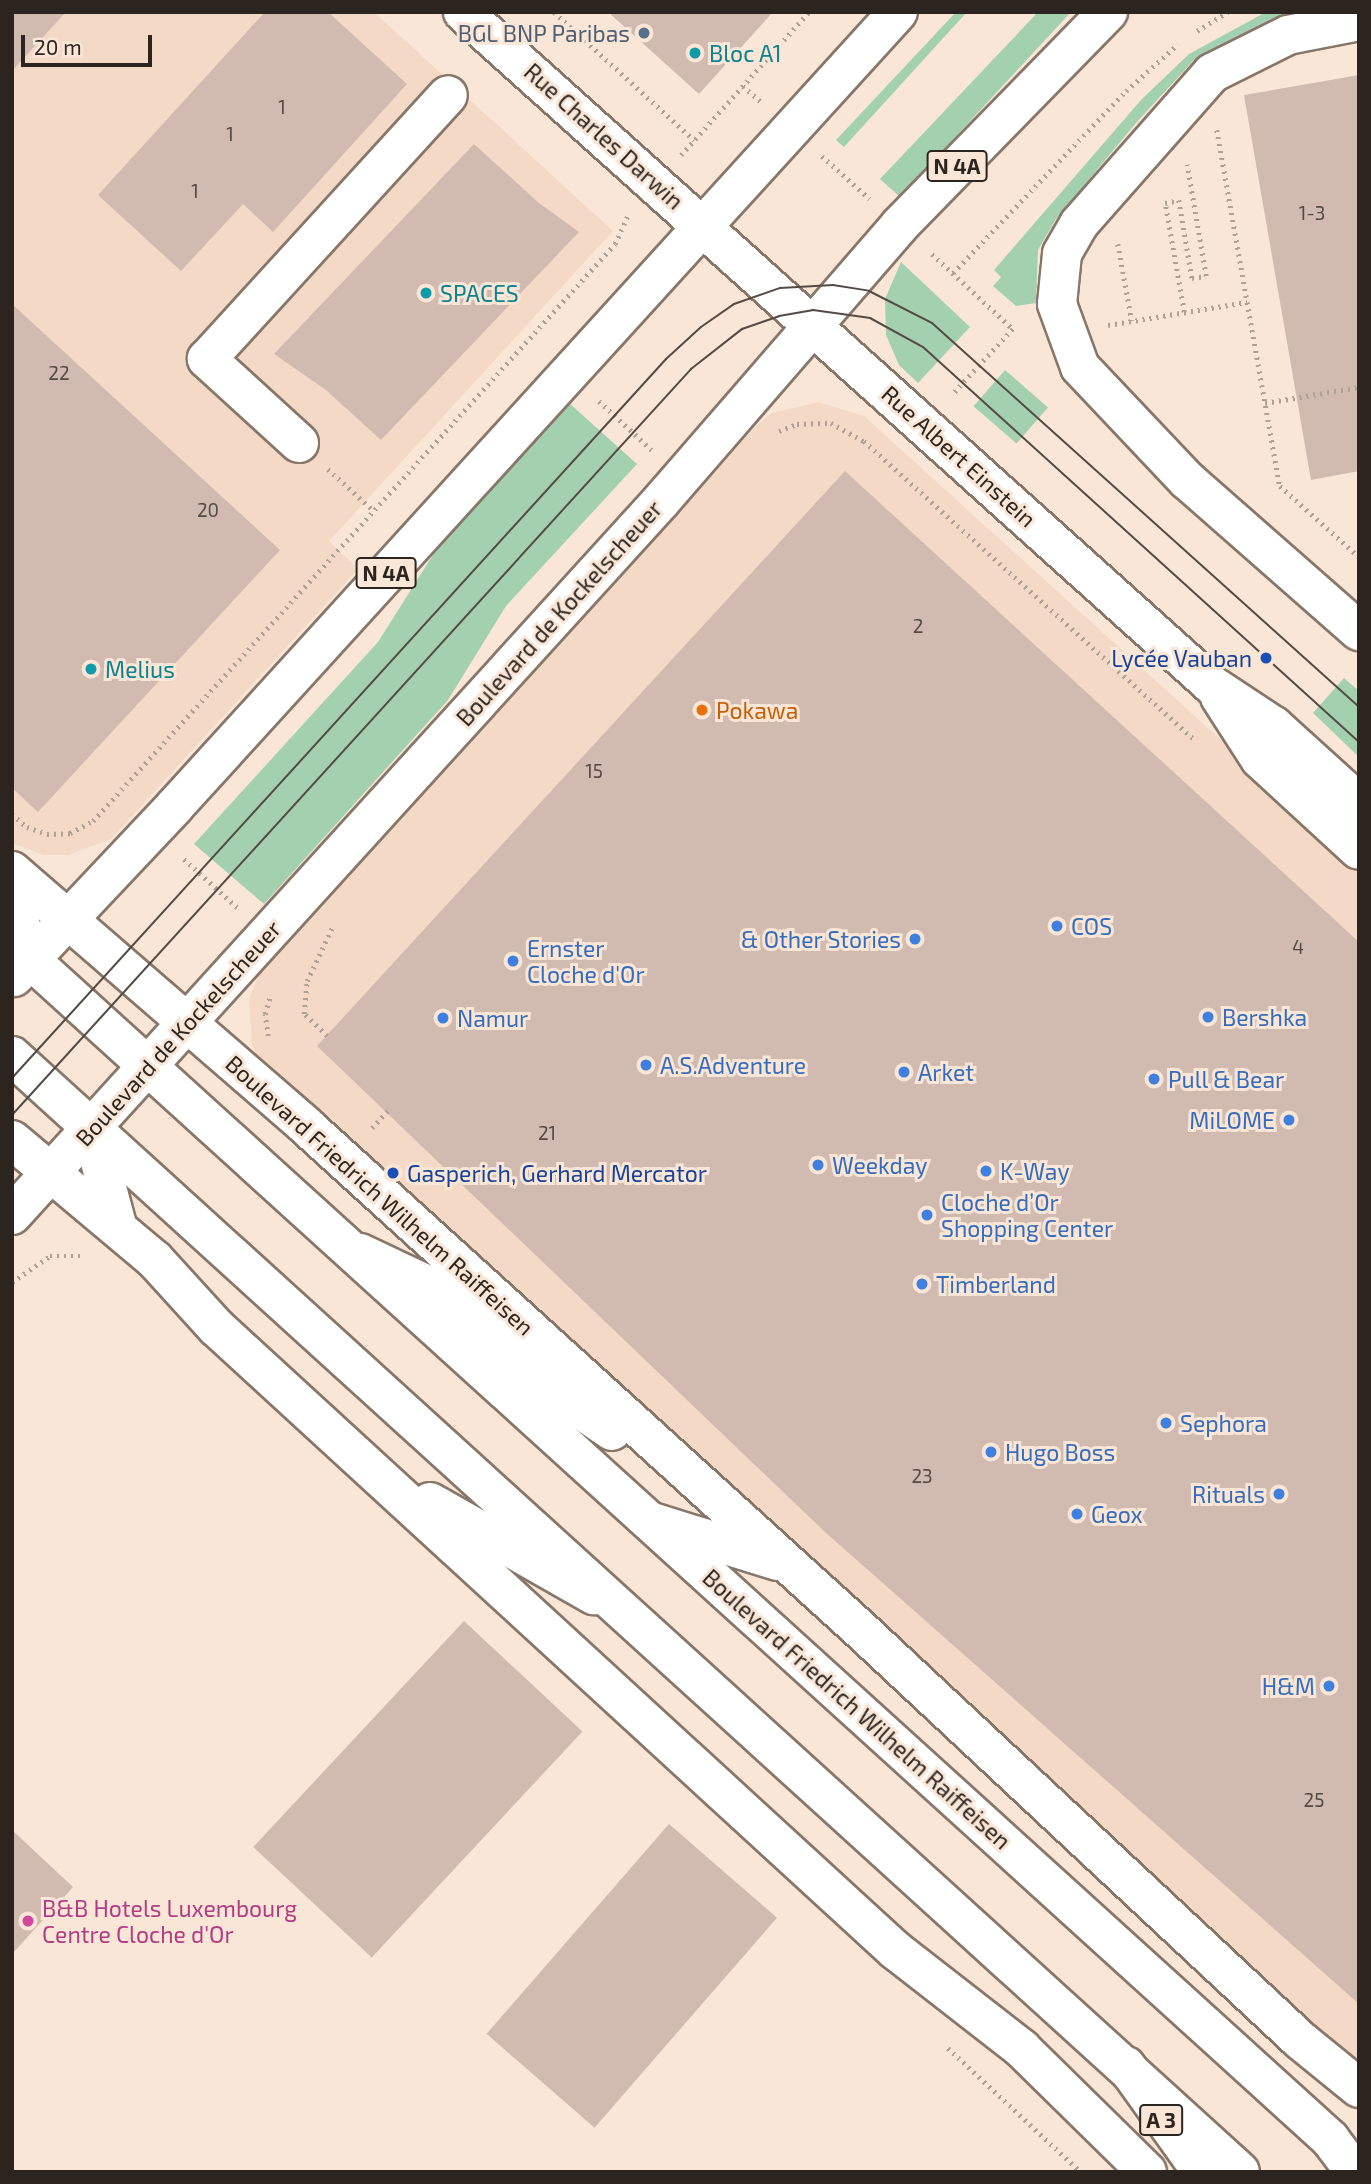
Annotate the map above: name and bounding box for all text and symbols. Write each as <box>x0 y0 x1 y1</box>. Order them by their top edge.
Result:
place label: BGL BNP Paribas <box>457 19 630 47</box>
scale bar <box>24 21 156 65</box>
marker: BGL BNP Paribas <box>636 25 652 41</box>
text: 20 m <box>34 34 82 59</box>
place label: Bloc A1 <box>709 39 782 67</box>
marker: Bloc A1 <box>687 45 703 61</box>
street label: Rue Charles Darwin <box>519 57 689 215</box>
house number: 1 <box>278 96 286 118</box>
house number: 1 <box>226 123 234 145</box>
road number: N 4A <box>926 148 988 184</box>
house number: 1 <box>191 180 199 202</box>
house number: 1-3 <box>1299 202 1325 224</box>
place label: SPACES <box>440 279 519 307</box>
marker: SPACES <box>418 285 434 301</box>
house number: 22 <box>48 362 70 384</box>
street label: Rue Albert Einstein <box>876 379 1042 533</box>
street label: Boulevard de Kockelscheuer <box>450 495 668 731</box>
house number: 20 <box>197 499 219 521</box>
road number: N 4A <box>354 556 418 590</box>
house number: 2 <box>913 615 923 637</box>
place label: Lycée Vauban <box>1111 644 1252 672</box>
marker: Lycée Vauban <box>1258 650 1274 666</box>
place label: Melius <box>105 655 175 683</box>
marker: Melius <box>83 661 99 677</box>
place label: Pokawa <box>716 696 798 724</box>
marker: Pokawa <box>694 702 710 718</box>
house number: 15 <box>585 760 603 782</box>
place label: COS <box>1071 912 1112 940</box>
street label: Boulevard de Kockelscheuer <box>69 915 287 1151</box>
marker: COS <box>1049 918 1065 934</box>
place label: & Other Stories <box>740 925 901 953</box>
marker: & Other Stories <box>907 931 923 947</box>
place label: Ernster Cloche d'Or <box>527 934 645 988</box>
house number: 4 <box>1292 936 1304 958</box>
marker: Ernster Cloche d'Or <box>505 953 521 969</box>
place label: Bershka <box>1222 1003 1307 1031</box>
place label: Namur <box>457 1004 528 1032</box>
marker: Bershka <box>1200 1009 1216 1025</box>
marker: Namur <box>435 1010 451 1026</box>
street label: Boulevard Friedrich Wilhelm Raiffeisen <box>220 1049 540 1341</box>
place label: A.S.Adventure <box>660 1051 806 1079</box>
marker: A.S.Adventure <box>638 1057 654 1073</box>
place label: Arket <box>918 1058 974 1086</box>
marker: Arket <box>896 1064 912 1080</box>
place label: Pull & Bear <box>1168 1065 1285 1093</box>
marker: Pull & Bear <box>1146 1071 1162 1087</box>
place label: MiLOME <box>1189 1106 1275 1134</box>
marker: MiLOME <box>1281 1112 1297 1128</box>
house number: 21 <box>538 1122 556 1144</box>
place label: Weekday <box>832 1151 927 1179</box>
marker: Weekday <box>810 1157 826 1173</box>
place label: K-Way <box>1000 1157 1070 1185</box>
place label: Gasperich, Gerhard Mercator <box>407 1159 707 1187</box>
marker: K-Way <box>978 1163 994 1179</box>
marker: Gasperich, Gerhard Mercator <box>385 1165 401 1181</box>
place label: Cloche d’Or Shopping Center <box>941 1188 1113 1242</box>
marker: Cloche d’Or Shopping Center <box>919 1207 935 1223</box>
place label: Timberland <box>936 1270 1056 1298</box>
marker: Timberland <box>914 1276 930 1292</box>
place label: Sephora <box>1180 1409 1267 1437</box>
marker: Sephora <box>1158 1415 1174 1431</box>
place label: Hugo Boss <box>1005 1438 1115 1466</box>
marker: Hugo Boss <box>983 1444 999 1460</box>
house number: 23 <box>911 1465 933 1487</box>
place label: Rituals <box>1192 1480 1265 1508</box>
marker: Rituals <box>1271 1486 1287 1502</box>
place label: Geox <box>1091 1500 1143 1528</box>
marker: Geox <box>1069 1506 1085 1522</box>
street label: Boulevard Friedrich Wilhelm Raiffeisen <box>697 1563 1017 1855</box>
place label: H&M <box>1262 1672 1315 1700</box>
marker: H&M <box>1321 1678 1337 1694</box>
house number: 25 <box>1304 1789 1324 1811</box>
place label: B&B Hotels Luxembourg Centre Cloche d'Or <box>42 1894 297 1948</box>
marker: B&B Hotels Luxembourg Centre Cloche d'Or <box>20 1913 36 1929</box>
road number: A 3 <box>1138 2102 1184 2138</box>

